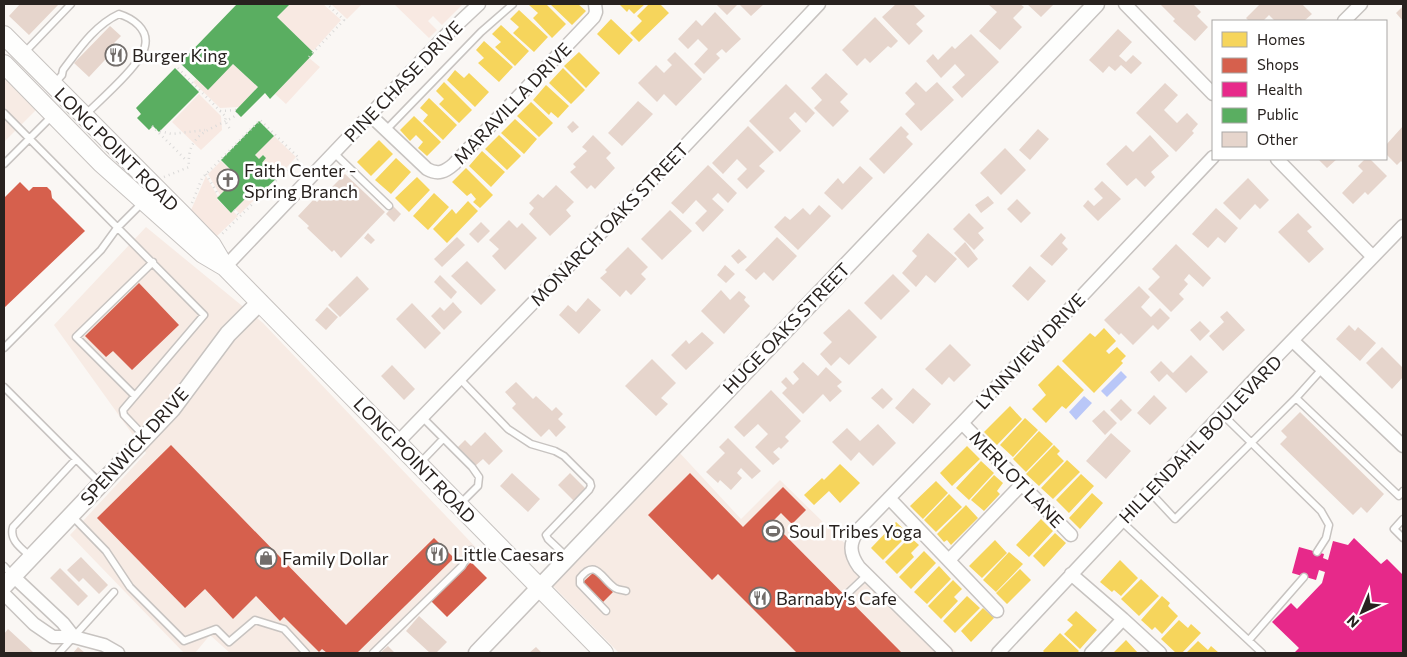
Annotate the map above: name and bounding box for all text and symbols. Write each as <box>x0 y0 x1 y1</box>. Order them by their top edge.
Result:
street label: PINE CHASE DRIVE <box>339 16 467 146</box>
legend <box>1212 20 1387 160</box>
text: Homes <box>1257 30 1305 48</box>
street label: MARAVILLA DRIVE <box>448 38 576 168</box>
restaurant icon: Burger King <box>104 43 128 67</box>
place label: Burger King <box>132 44 228 66</box>
text: Shops <box>1257 55 1299 73</box>
text: Health <box>1257 80 1303 98</box>
street label: LONG POINT ROAD <box>50 82 184 216</box>
text: Public <box>1257 105 1299 123</box>
text: Other <box>1257 130 1298 148</box>
street label: MONARCH OAKS STREET <box>525 138 693 310</box>
place label: Faith Center - Spring Branch <box>244 159 358 202</box>
church icon: Faith Center - Spring Branch <box>216 168 240 192</box>
street label: HUGE OAKS STREET <box>718 258 854 398</box>
street label: LYNNVIEW DRIVE <box>971 288 1089 414</box>
street label: HILLENDAHL BOULEVARD <box>1114 350 1286 528</box>
street label: SPENWICK DRIVE <box>75 383 193 509</box>
street label: LONG POINT ROAD <box>349 393 481 527</box>
street label: MERLOT LANE <box>965 426 1069 532</box>
sports icon: Soul Tribes Yoga <box>761 519 785 543</box>
place label: Soul Tribes Yoga <box>789 520 922 542</box>
restaurant icon: Little Caesars <box>425 542 449 566</box>
place label: Little Caesars <box>453 543 564 565</box>
shop icon: Family Dollar <box>254 546 278 570</box>
place label: Family Dollar <box>282 547 389 569</box>
restaurant icon: Barnaby's Cafe <box>748 586 772 610</box>
place label: Barnaby's Cafe <box>776 587 897 609</box>
north arrow <box>1337 587 1387 637</box>
text: N <box>1343 612 1362 631</box>

